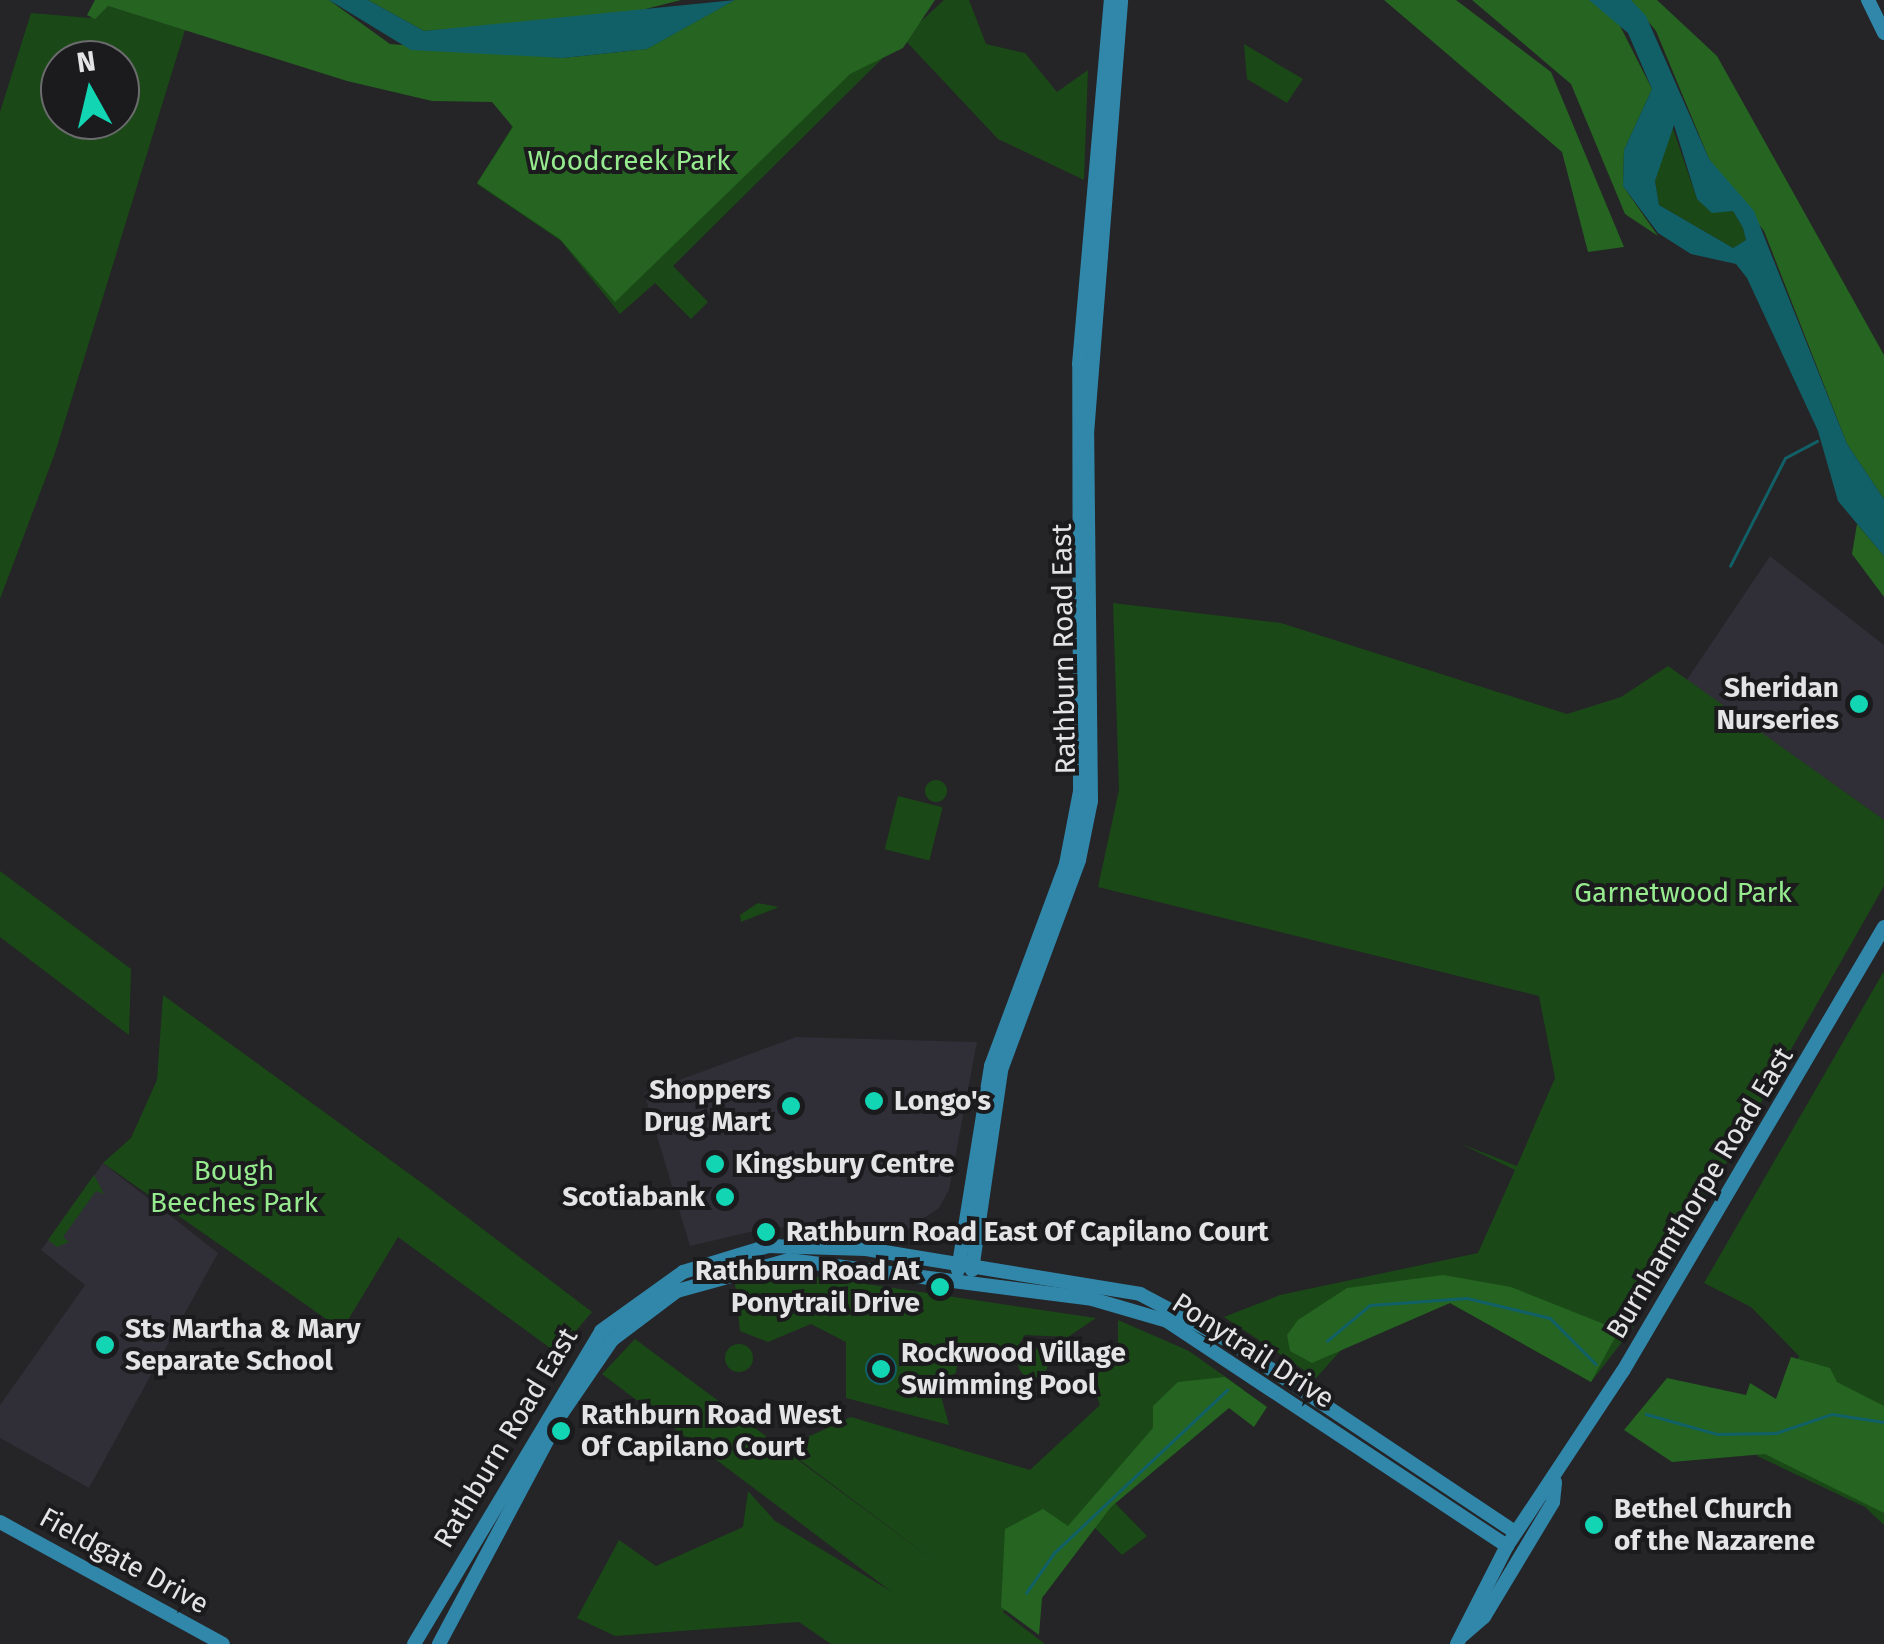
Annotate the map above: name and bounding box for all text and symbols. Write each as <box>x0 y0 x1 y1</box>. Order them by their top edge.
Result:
north arrow <box>40 40 140 140</box>
text: N <box>75 44 98 79</box>
park label: Woodcreek Park <box>527 144 731 178</box>
street label: Rathburn Road East <box>1045 523 1083 775</box>
place label: Sheridan Nurseries <box>1716 671 1839 737</box>
marker: Sheridan Nurseries <box>1848 693 1870 715</box>
park label: Garnetwood Park <box>1574 876 1792 910</box>
street label: Burnhamthorpe Road East <box>1600 1041 1800 1345</box>
place label: Shoppers Drug Mart <box>644 1073 771 1139</box>
place label: Longo's <box>894 1084 991 1118</box>
marker: Longo's <box>863 1090 885 1112</box>
marker: Shoppers Drug Mart <box>780 1095 802 1117</box>
place label: Kingsbury Centre <box>735 1147 954 1181</box>
marker: Kingsbury Centre <box>704 1153 726 1175</box>
park label: Bough Beeches Park <box>150 1154 318 1220</box>
place label: Scotiabank <box>562 1180 705 1214</box>
marker: Scotiabank <box>714 1186 736 1208</box>
place label: Rathburn Road East Of Capilano Court <box>786 1215 1269 1249</box>
marker: Rathburn Road East Of Capilano Court <box>755 1221 777 1243</box>
place label: Rathburn Road At Ponytrail Drive <box>695 1254 920 1320</box>
marker: Rathburn Road At Ponytrail Drive <box>929 1276 951 1298</box>
street label: Ponytrail Drive <box>1166 1286 1340 1416</box>
place label: Sts Martha & Mary Separate School <box>125 1312 361 1378</box>
street label: Rathburn Road East <box>427 1322 585 1554</box>
marker: Sts Martha & Mary Separate School <box>94 1334 116 1356</box>
place label: Rockwood Village Swimming Pool <box>901 1336 1126 1402</box>
marker: Rockwood Village Swimming Pool <box>870 1358 892 1380</box>
place label: Rathburn Road West Of Capilano Court <box>581 1398 842 1464</box>
marker: Rathburn Road West Of Capilano Court <box>550 1420 572 1442</box>
place label: Bethel Church of the Nazarene <box>1614 1492 1815 1558</box>
street label: Fieldgate Drive <box>34 1501 214 1621</box>
marker: Bethel Church of the Nazarene <box>1583 1514 1605 1536</box>

